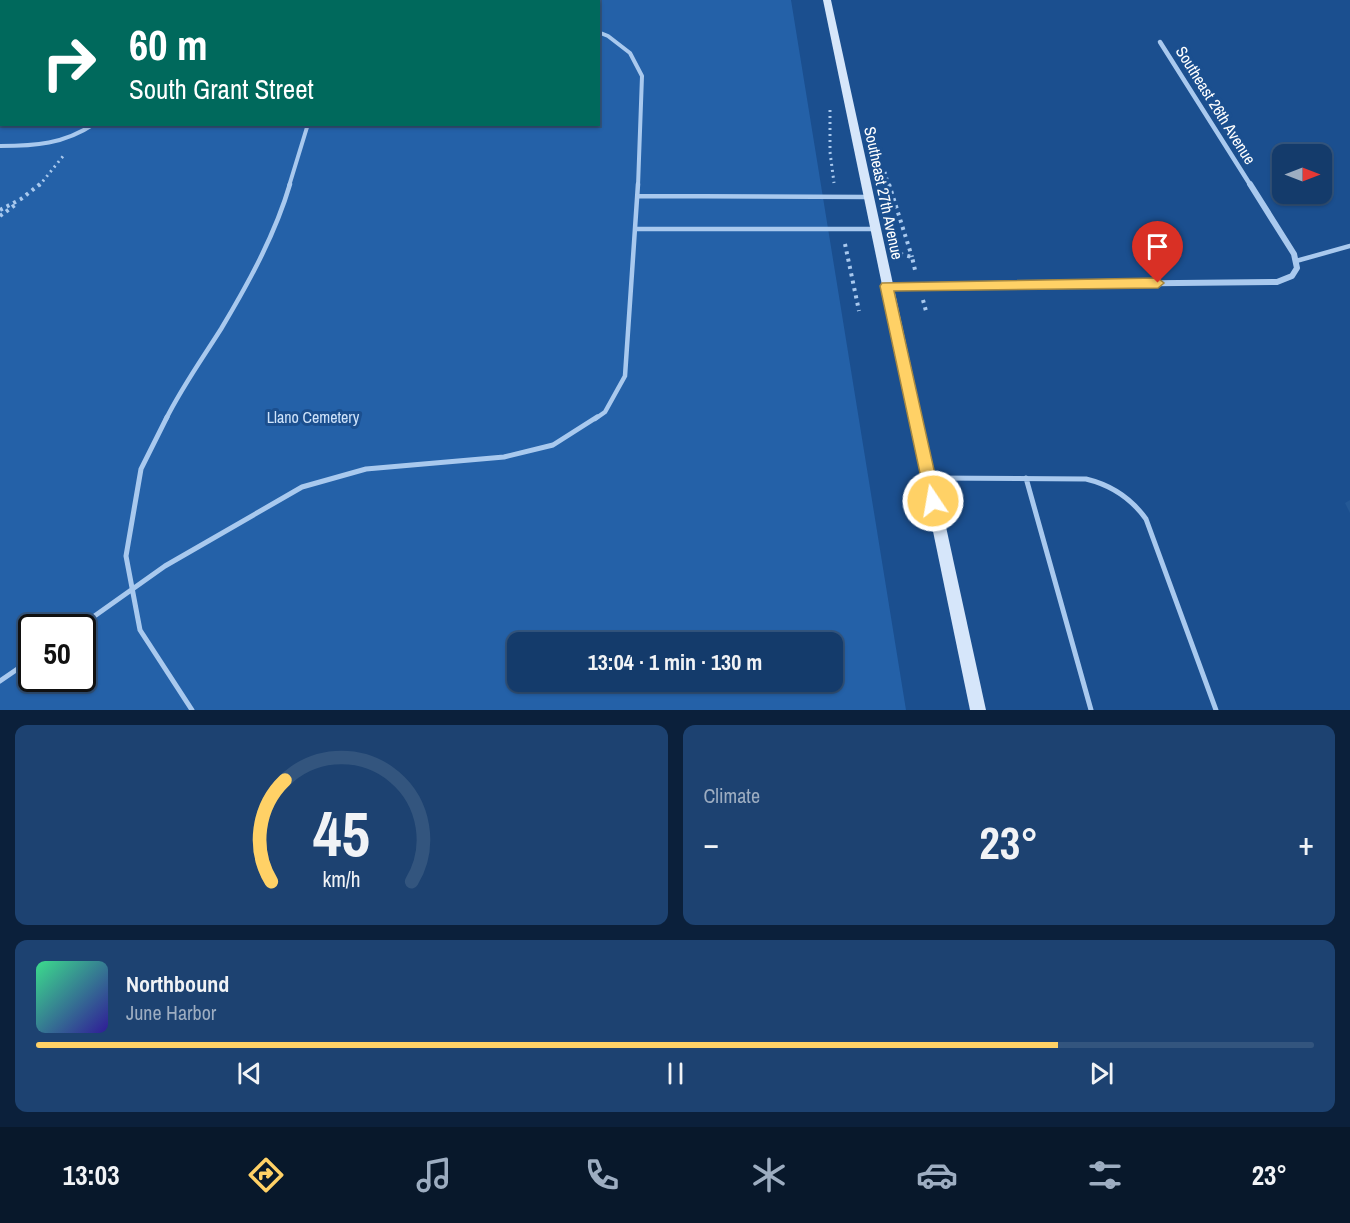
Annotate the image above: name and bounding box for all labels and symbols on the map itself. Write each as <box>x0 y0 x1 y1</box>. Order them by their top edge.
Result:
street label: Southeast 26th Avenue <box>1171 42 1261 168</box>
street label: Southeast 27th Avenue <box>859 124 909 262</box>
north arrow <box>1272 144 1332 204</box>
pin <box>1132 221 1183 283</box>
park label: Llano Cemetery <box>267 406 360 428</box>
position arrow <box>901 469 965 533</box>
speed limit sign: 50 <box>18 614 96 692</box>

